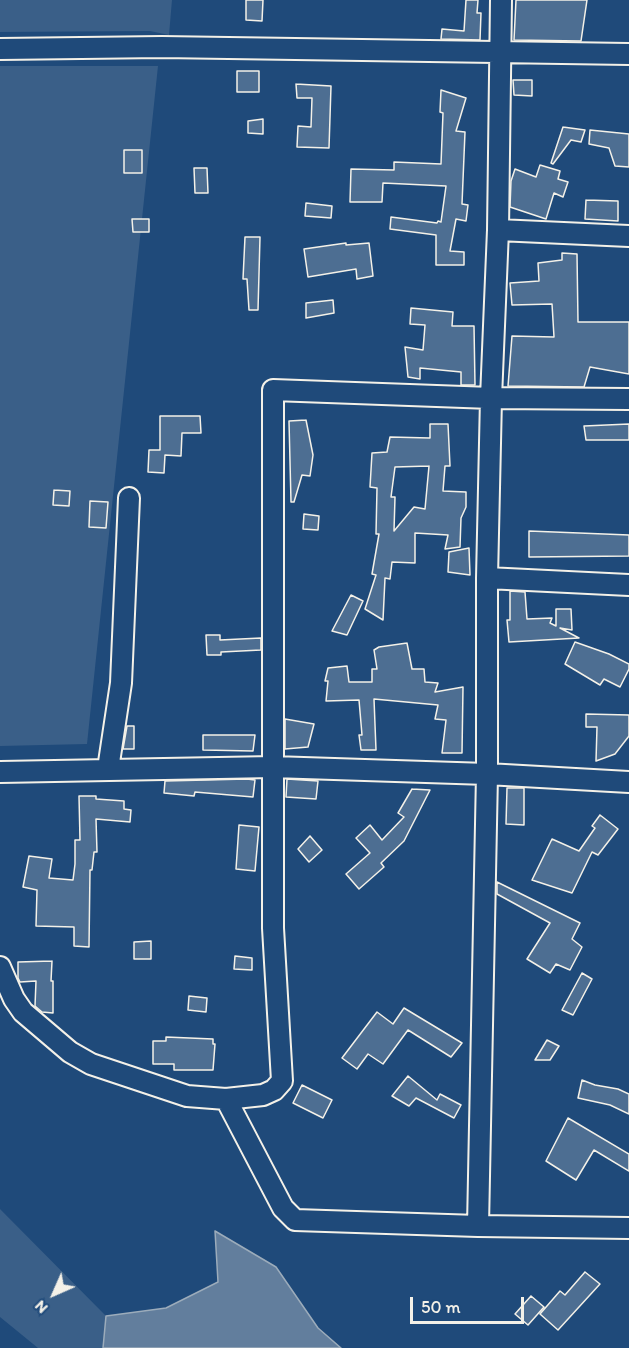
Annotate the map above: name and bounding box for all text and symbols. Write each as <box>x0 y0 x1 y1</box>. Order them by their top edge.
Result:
north arrow <box>24 1264 84 1324</box>
scale bar <box>413 1285 527 1323</box>
text: 50 m <box>421 1296 461 1318</box>
text: N <box>30 1297 51 1318</box>

